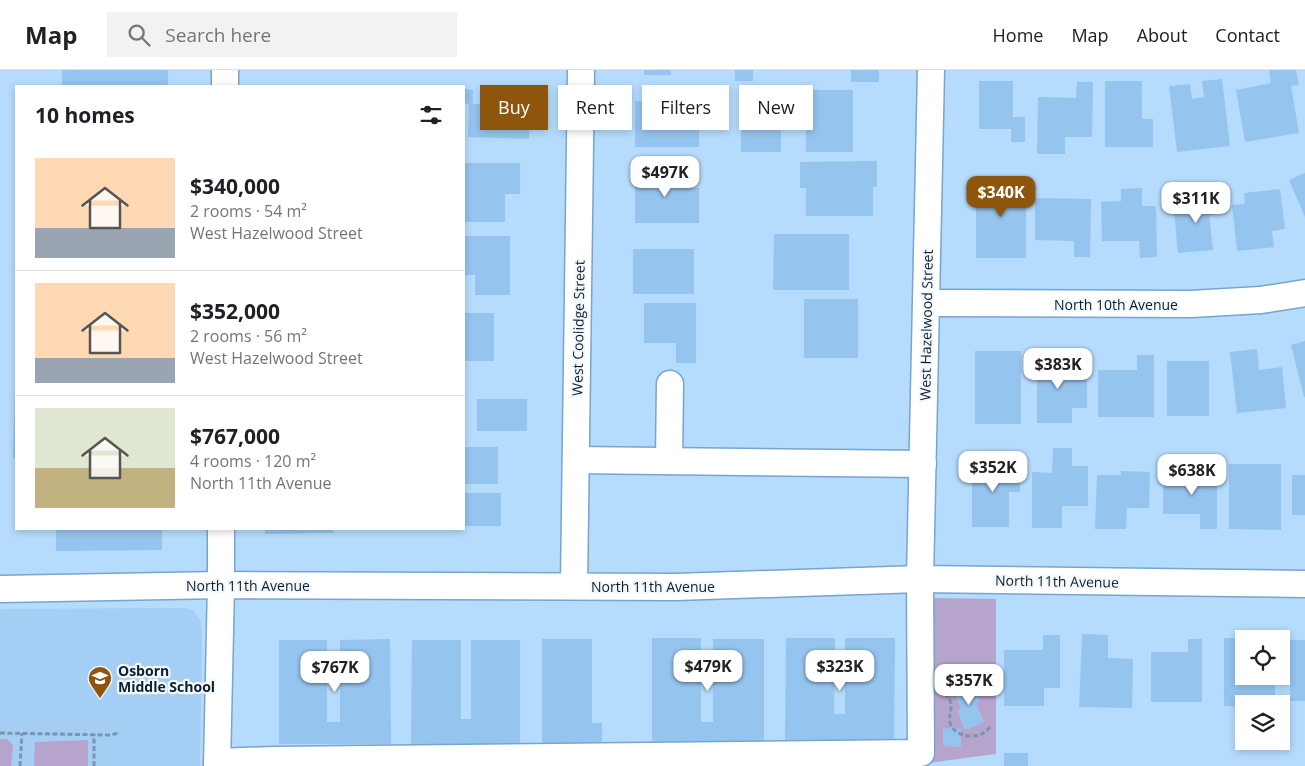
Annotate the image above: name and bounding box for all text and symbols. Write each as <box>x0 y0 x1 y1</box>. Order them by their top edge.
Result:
search box <box>107 12 457 57</box>
text: Map <box>25 18 77 51</box>
icon: search <box>125 21 153 49</box>
text: Search here <box>165 22 271 48</box>
text: Home <box>993 23 1043 47</box>
text: Map <box>1071 23 1109 47</box>
text: About <box>1137 23 1187 47</box>
text: Contact <box>1215 23 1280 47</box>
chip: Buy <box>480 85 548 130</box>
chip: Rent <box>558 85 632 130</box>
chip: Filters <box>642 85 729 130</box>
chip: New <box>739 85 813 130</box>
text: 10 homes <box>35 101 135 129</box>
icon: filters <box>417 101 445 129</box>
pin: $497K <box>630 156 700 198</box>
text: $497K <box>641 161 689 183</box>
text: $340,000 <box>190 172 280 200</box>
pin: $340K <box>966 176 1036 218</box>
icon: home <box>75 178 135 238</box>
text: $340K <box>977 181 1025 203</box>
pin: $311K <box>1161 182 1231 224</box>
text: $311K <box>1172 187 1220 209</box>
text: 2 rooms · 54 m² <box>190 200 307 222</box>
text: West Hazelwood Street <box>190 222 363 244</box>
street label: West Hazelwood Street <box>915 249 937 401</box>
street label: West Coolidge Street <box>567 260 589 396</box>
street label: North 10th Avenue <box>1054 295 1178 314</box>
text: $352,000 <box>190 297 280 325</box>
icon: home <box>75 303 135 363</box>
text: 2 rooms · 56 m² <box>190 325 307 347</box>
text: West Hazelwood Street <box>190 347 363 369</box>
pin: $383K <box>1023 348 1093 390</box>
text: $383K <box>1034 353 1082 375</box>
text: $767,000 <box>190 422 280 450</box>
icon: home <box>75 428 135 488</box>
text: 4 rooms · 120 m² <box>190 450 316 472</box>
pin: $352K <box>958 450 1028 493</box>
pin: $638K <box>1157 454 1227 496</box>
text: $352K <box>969 456 1017 478</box>
text: $638K <box>1168 459 1216 481</box>
text: North 11th Avenue <box>190 472 332 494</box>
street label: North 11th Avenue <box>995 570 1119 592</box>
street label: North 11th Avenue <box>186 576 310 595</box>
street label: North 11th Avenue <box>591 577 715 596</box>
map controls <box>1235 630 1290 750</box>
button: locate <box>1235 630 1290 685</box>
pin: $767K <box>300 650 370 693</box>
pin: $479K <box>673 650 743 692</box>
pin: $323K <box>805 650 875 692</box>
text: $479K <box>684 655 732 677</box>
text: $323K <box>816 655 864 677</box>
text: $767K <box>311 656 359 678</box>
place label: Osborn Middle School <box>118 661 215 696</box>
pin: $357K <box>934 664 1004 706</box>
school or university icon: Osborn Middle School <box>87 665 113 699</box>
text: $357K <box>945 669 993 691</box>
button: layers <box>1235 695 1290 750</box>

